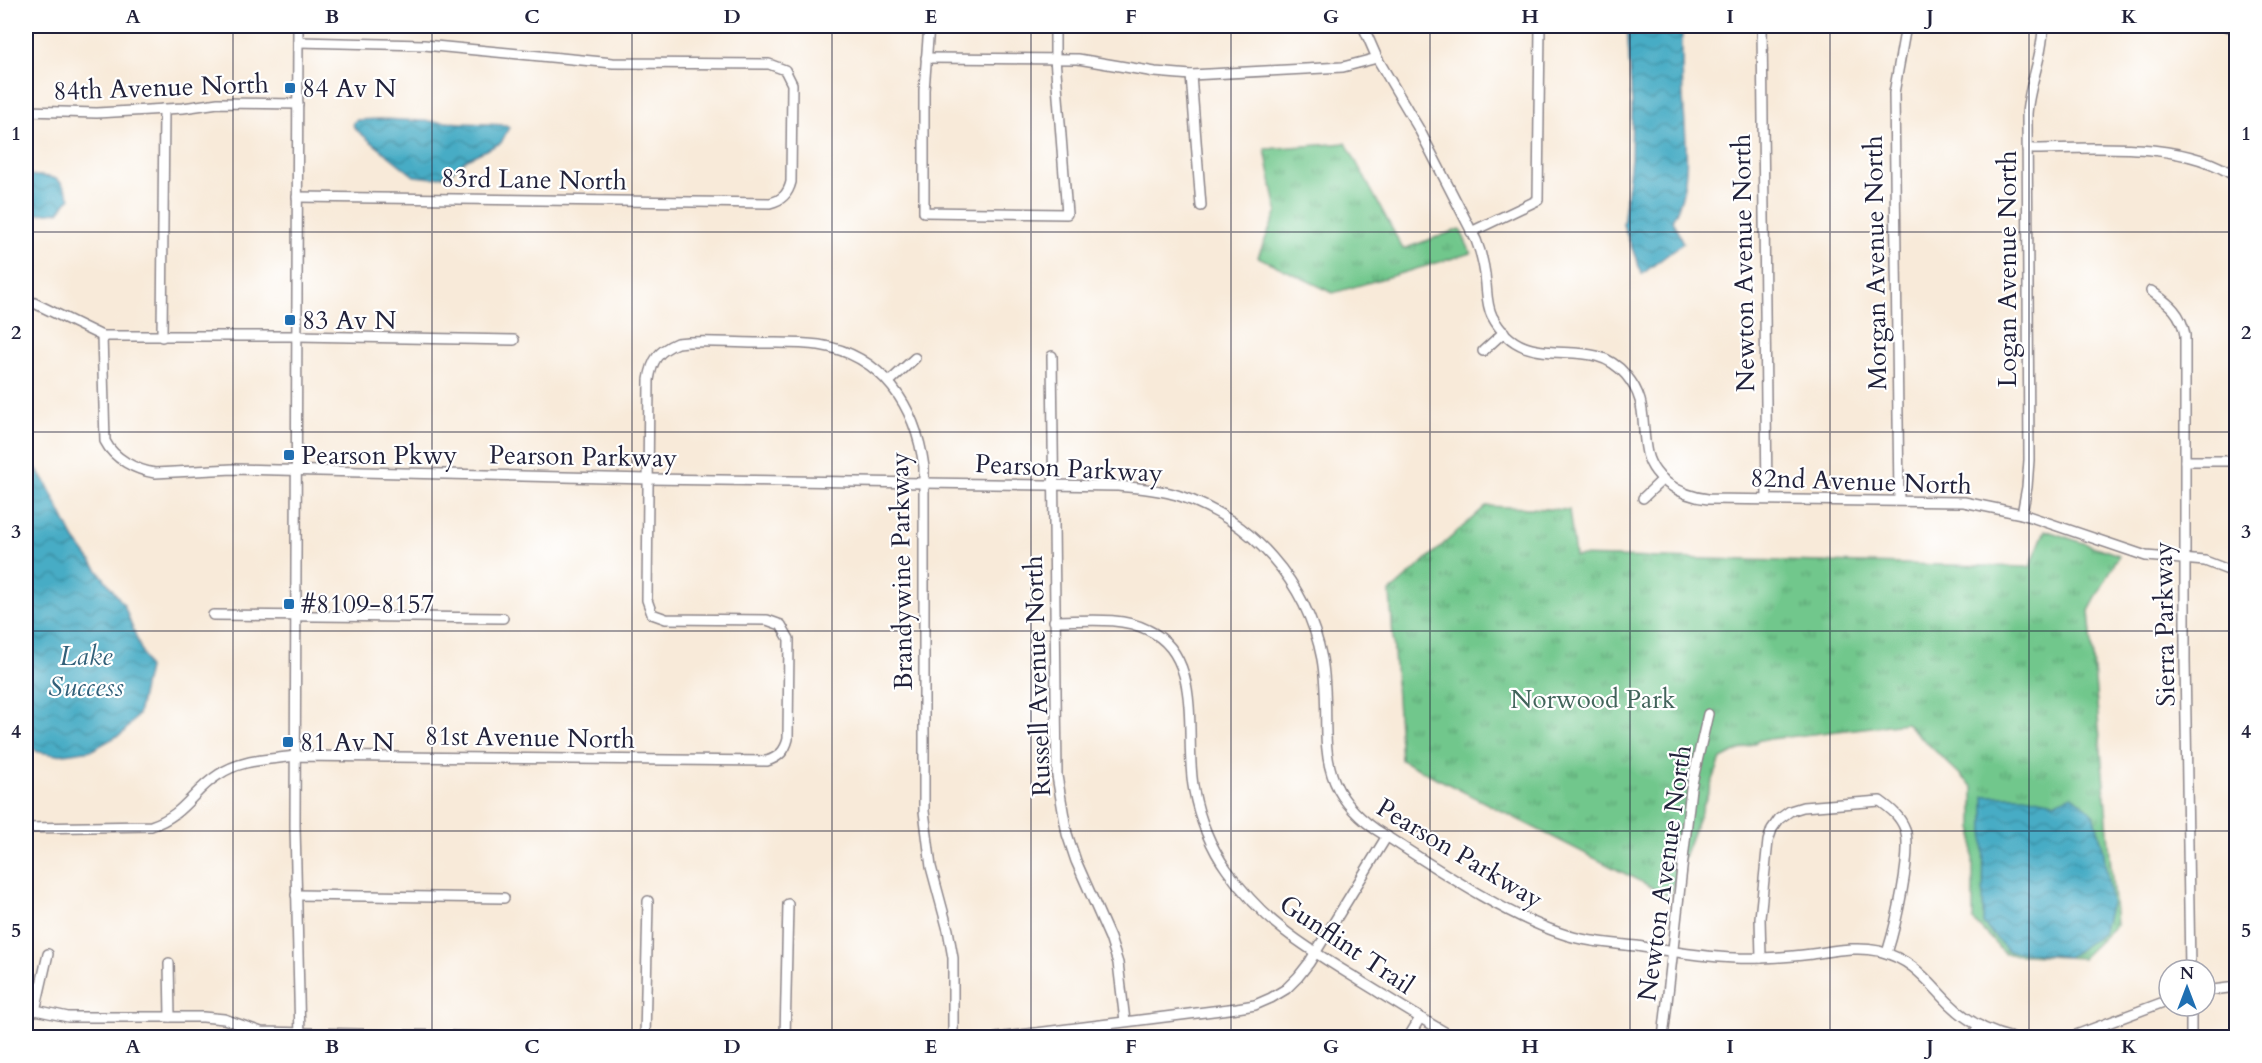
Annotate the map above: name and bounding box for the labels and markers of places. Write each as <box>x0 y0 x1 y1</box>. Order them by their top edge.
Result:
place label: 84 Av N <box>302 71 396 106</box>
marker: 84 Av N <box>283 81 297 95</box>
place label: 83 Av N <box>302 303 396 338</box>
marker: 83 Av N <box>283 313 297 327</box>
place label: Pearson Pkwy <box>301 438 458 473</box>
marker: Pearson Pkwy <box>282 448 296 462</box>
place label: #8109-8157 <box>301 587 434 622</box>
marker: #8109-8157 <box>282 597 296 611</box>
place label: 81 Av N <box>300 725 394 760</box>
marker: 81 Av N <box>281 735 295 749</box>

